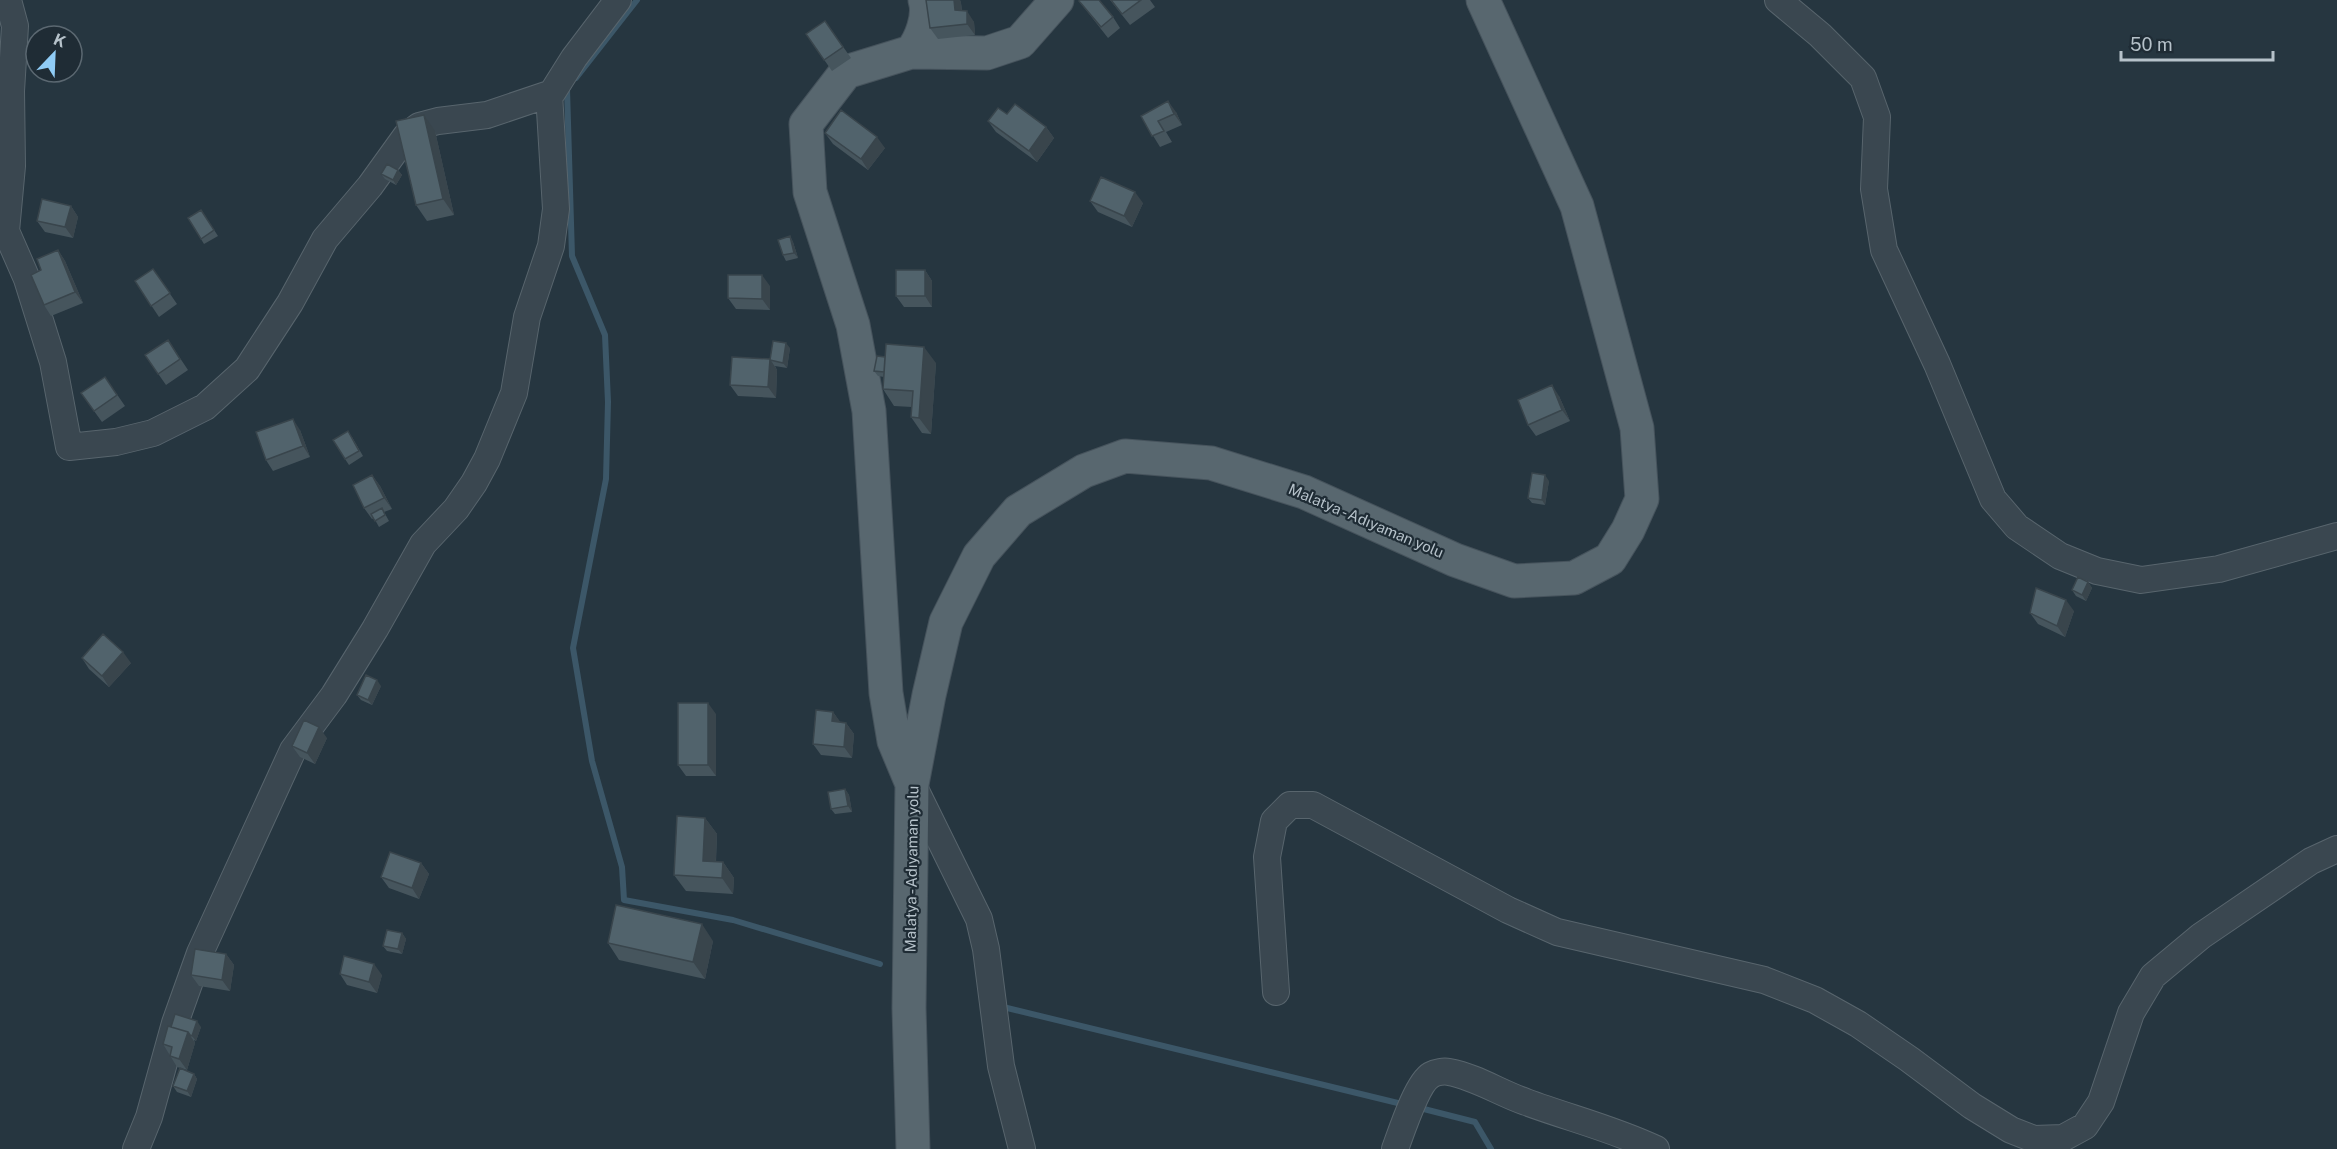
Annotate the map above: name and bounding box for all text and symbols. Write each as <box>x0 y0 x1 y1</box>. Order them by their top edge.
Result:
north arrow <box>24 24 84 84</box>
scale bar <box>2121 24 2272 62</box>
text: K <box>51 30 69 52</box>
text: 50 m <box>2130 34 2173 55</box>
street label: Malatya - Adıyaman yolu <box>1286 480 1446 561</box>
street label: Malatya - Adıyaman yolu <box>902 785 921 953</box>

